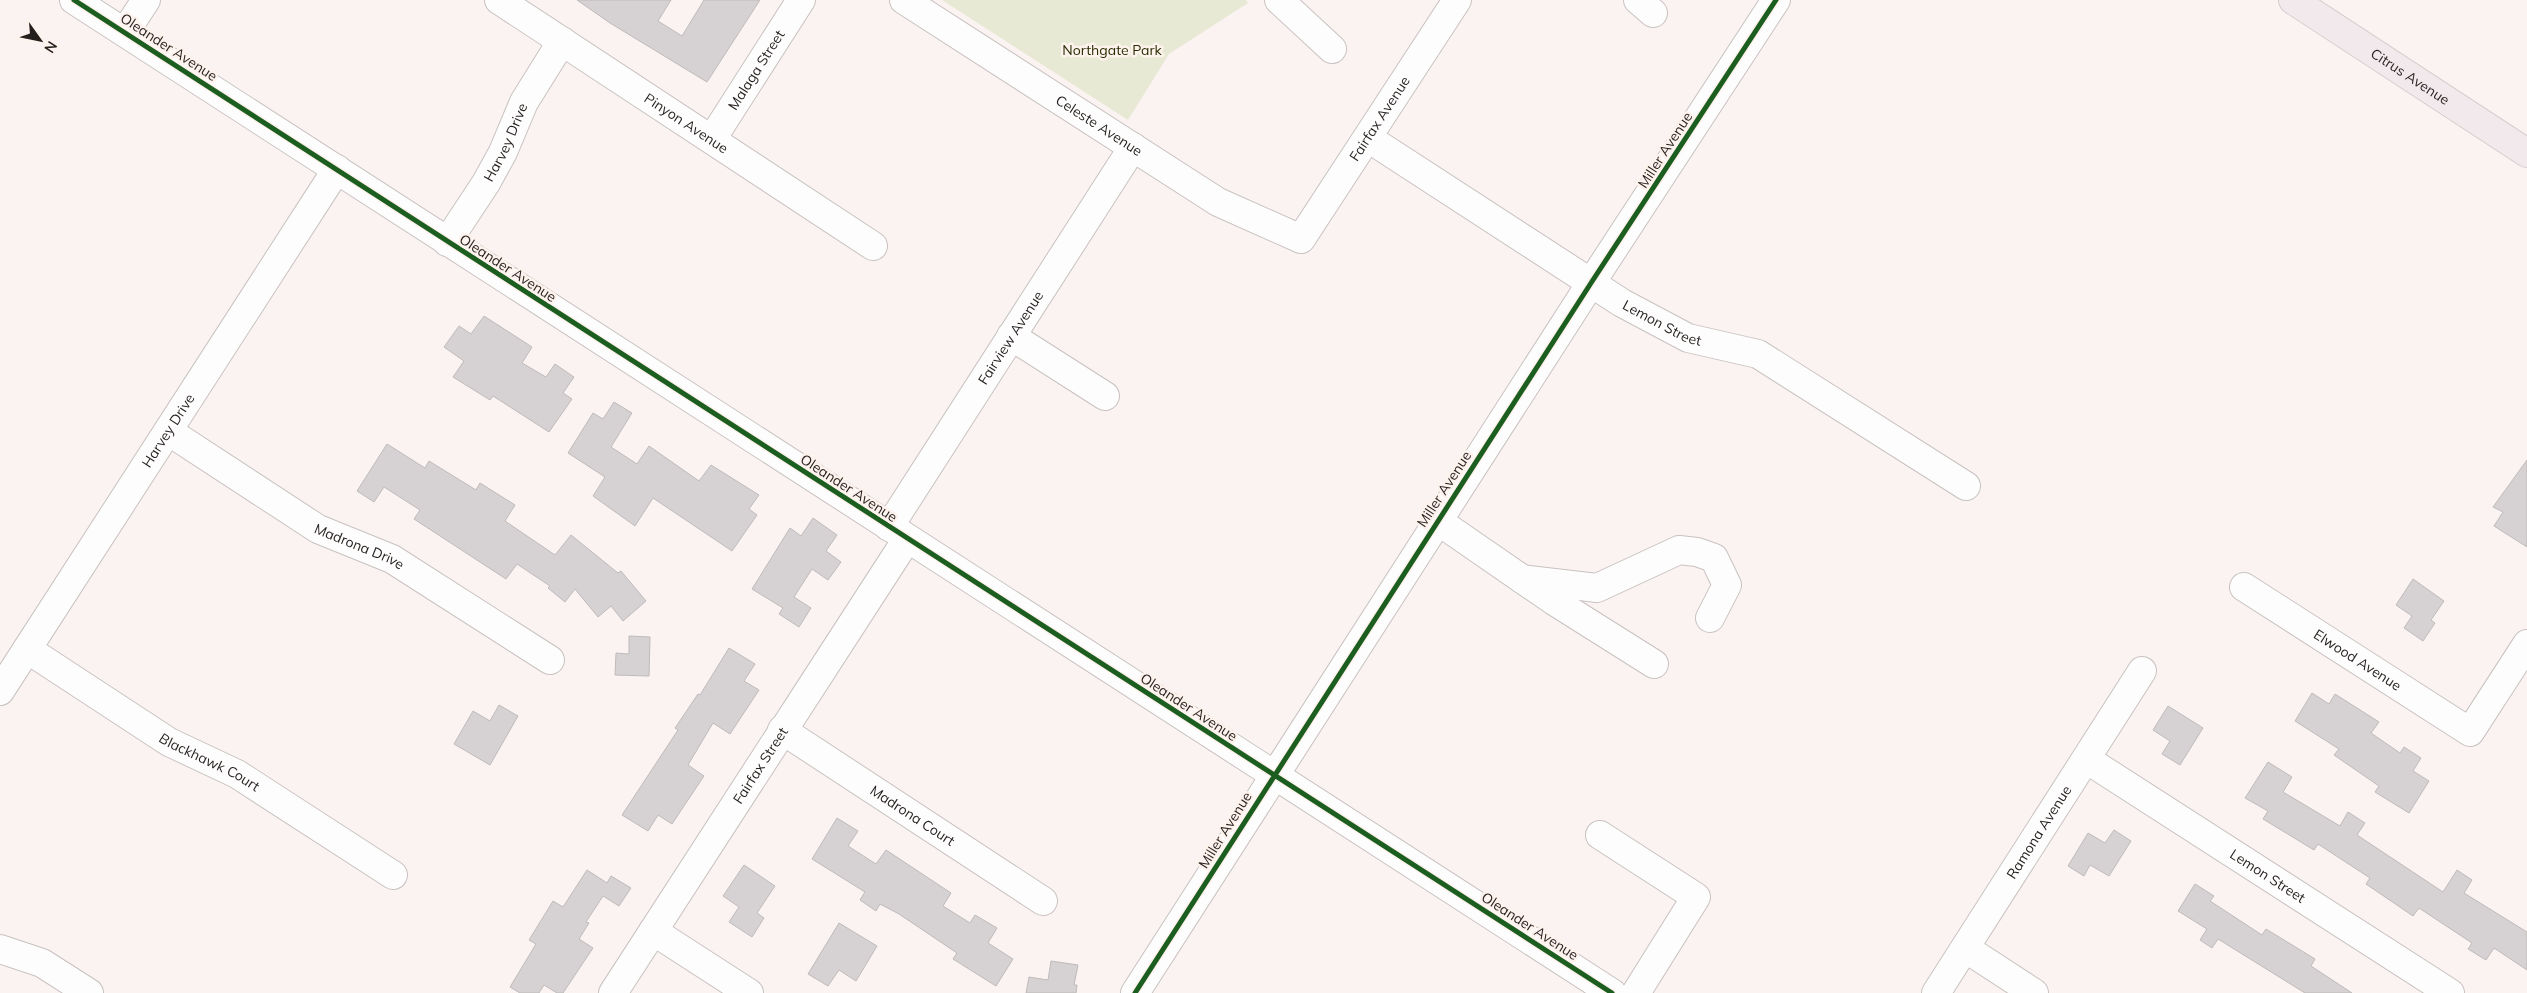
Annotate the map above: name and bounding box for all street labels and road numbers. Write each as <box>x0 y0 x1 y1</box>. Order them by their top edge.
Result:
street label: Oleander Avenue <box>117 9 221 85</box>
street label: Malaga Street <box>724 27 789 113</box>
street label: Citrus Avenue <box>2367 44 2453 109</box>
street label: Fairfax Avenue <box>1345 73 1414 164</box>
street label: Pinyon Avenue <box>641 89 731 157</box>
street label: Celeste Avenue <box>1052 91 1146 160</box>
street label: Harvey Drive <box>480 100 531 185</box>
street label: Miller Avenue <box>1634 109 1696 191</box>
street label: Oleander Avenue <box>456 230 560 306</box>
street label: Fairview Avenue <box>974 287 1047 388</box>
street label: Lemon Street <box>1620 296 1703 350</box>
street label: Harvey Drive <box>138 390 199 471</box>
street label: Miller Avenue <box>1413 448 1475 530</box>
street label: Oleander Avenue <box>797 450 901 526</box>
street label: Madrona Drive <box>312 519 408 574</box>
street label: Elwood Avenue <box>2310 625 2405 695</box>
street label: Oleander Avenue <box>1137 669 1241 745</box>
street label: Fairfax Street <box>729 724 792 807</box>
street label: Blackhawk Court <box>156 729 263 795</box>
street label: Madrona Court <box>867 781 958 850</box>
street label: Ramona Avenue <box>2002 782 2075 882</box>
street label: Miller Avenue <box>1194 788 1256 872</box>
street label: Lemon Street <box>2227 845 2309 907</box>
street label: Oleander Avenue <box>1478 888 1582 964</box>

